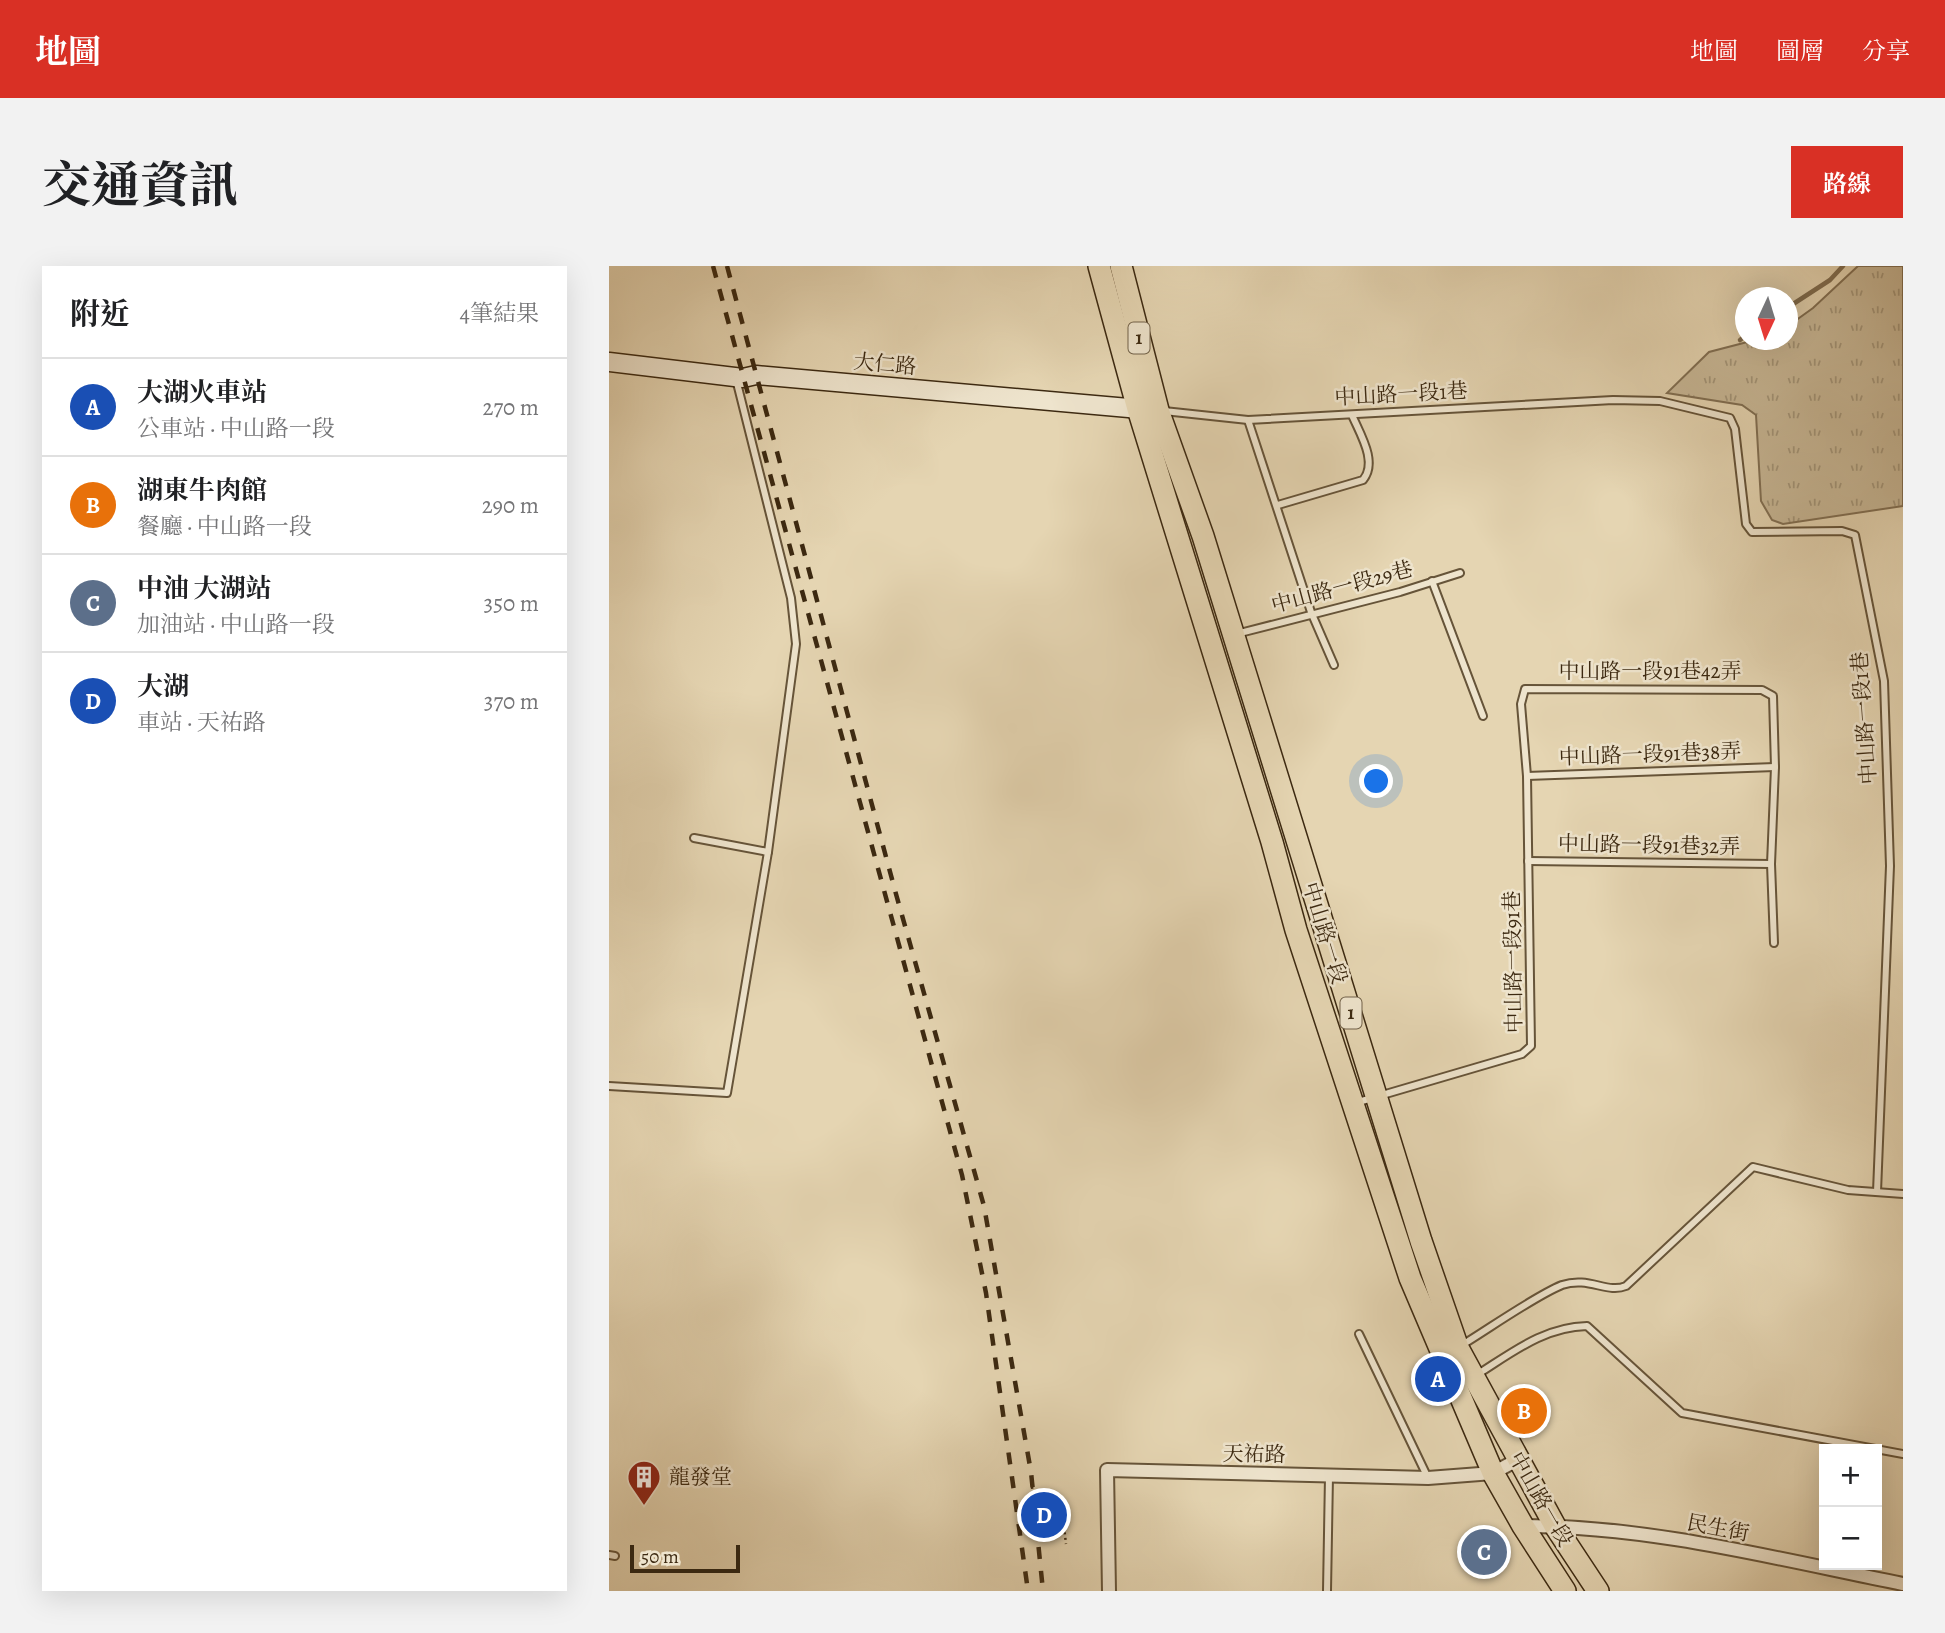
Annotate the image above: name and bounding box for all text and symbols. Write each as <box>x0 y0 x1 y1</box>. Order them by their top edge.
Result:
text: 地圖 <box>35 29 101 74</box>
text: 地圖 <box>1690 35 1738 67</box>
text: 圖層 <box>1776 35 1824 67</box>
text: 分享 <box>1862 35 1910 67</box>
button: 路線 <box>1791 146 1903 218</box>
text: 交通資訊 <box>42 152 238 219</box>
north arrow <box>1735 287 1798 350</box>
text: 附近 <box>70 294 130 334</box>
text: 4筆結果 <box>460 298 539 329</box>
road number: 1 <box>1129 323 1149 354</box>
street label: 大仁路 <box>852 347 918 381</box>
text: 大湖火車站 <box>137 375 267 410</box>
street label: 中山路一段1巷 <box>1334 377 1468 411</box>
text: A <box>86 392 100 423</box>
text: 270 m <box>482 392 539 423</box>
text: 公車站 · 中山路一段 <box>137 413 335 444</box>
text: 湖東牛肉館 <box>137 473 267 508</box>
text: B <box>86 490 100 521</box>
text: 290 m <box>482 490 539 521</box>
text: 餐廳 · 中山路一段 <box>137 511 312 542</box>
street label: 中山路一段29巷 <box>1268 555 1416 619</box>
text: 中油 大湖站 <box>137 571 272 606</box>
text: C <box>86 588 100 619</box>
text: 350 m <box>484 588 539 619</box>
text: 加油站 · 中山路一段 <box>137 609 335 640</box>
street label: 中山路一段1巷 <box>1845 651 1883 785</box>
street label: 中山路一段91巷42弄 <box>1558 657 1742 685</box>
text: 大湖 <box>137 669 189 704</box>
text: D <box>85 686 101 717</box>
text: 370 m <box>484 686 539 717</box>
text: 車站 · 天祐路 <box>137 707 266 738</box>
street label: 中山路一段91巷38弄 <box>1558 737 1742 771</box>
your location <box>1359 764 1393 798</box>
street label: 中山路一段91巷32弄 <box>1558 829 1740 861</box>
street label: 中山路一段 <box>1296 879 1354 987</box>
street label: 中山路一段91巷 <box>1498 890 1528 1034</box>
road number: 1 <box>1341 998 1361 1028</box>
pin: A <box>1415 1353 1461 1405</box>
pin: B <box>1501 1385 1547 1437</box>
street label: 天祐路 <box>1222 1439 1286 1469</box>
map controls <box>1819 1444 1882 1570</box>
button: + <box>1819 1444 1882 1507</box>
street label: 中山路一段 <box>1503 1447 1579 1551</box>
building icon: 龍發堂 <box>625 1458 663 1507</box>
place label: 龍發堂 <box>669 1463 732 1491</box>
pin: D <box>1021 1489 1067 1541</box>
button: − <box>1819 1507 1882 1570</box>
street label: 民生街 <box>1684 1508 1752 1548</box>
pin: C <box>1461 1526 1507 1578</box>
scale bar <box>630 1542 740 1574</box>
text: 50 m <box>641 1544 679 1570</box>

